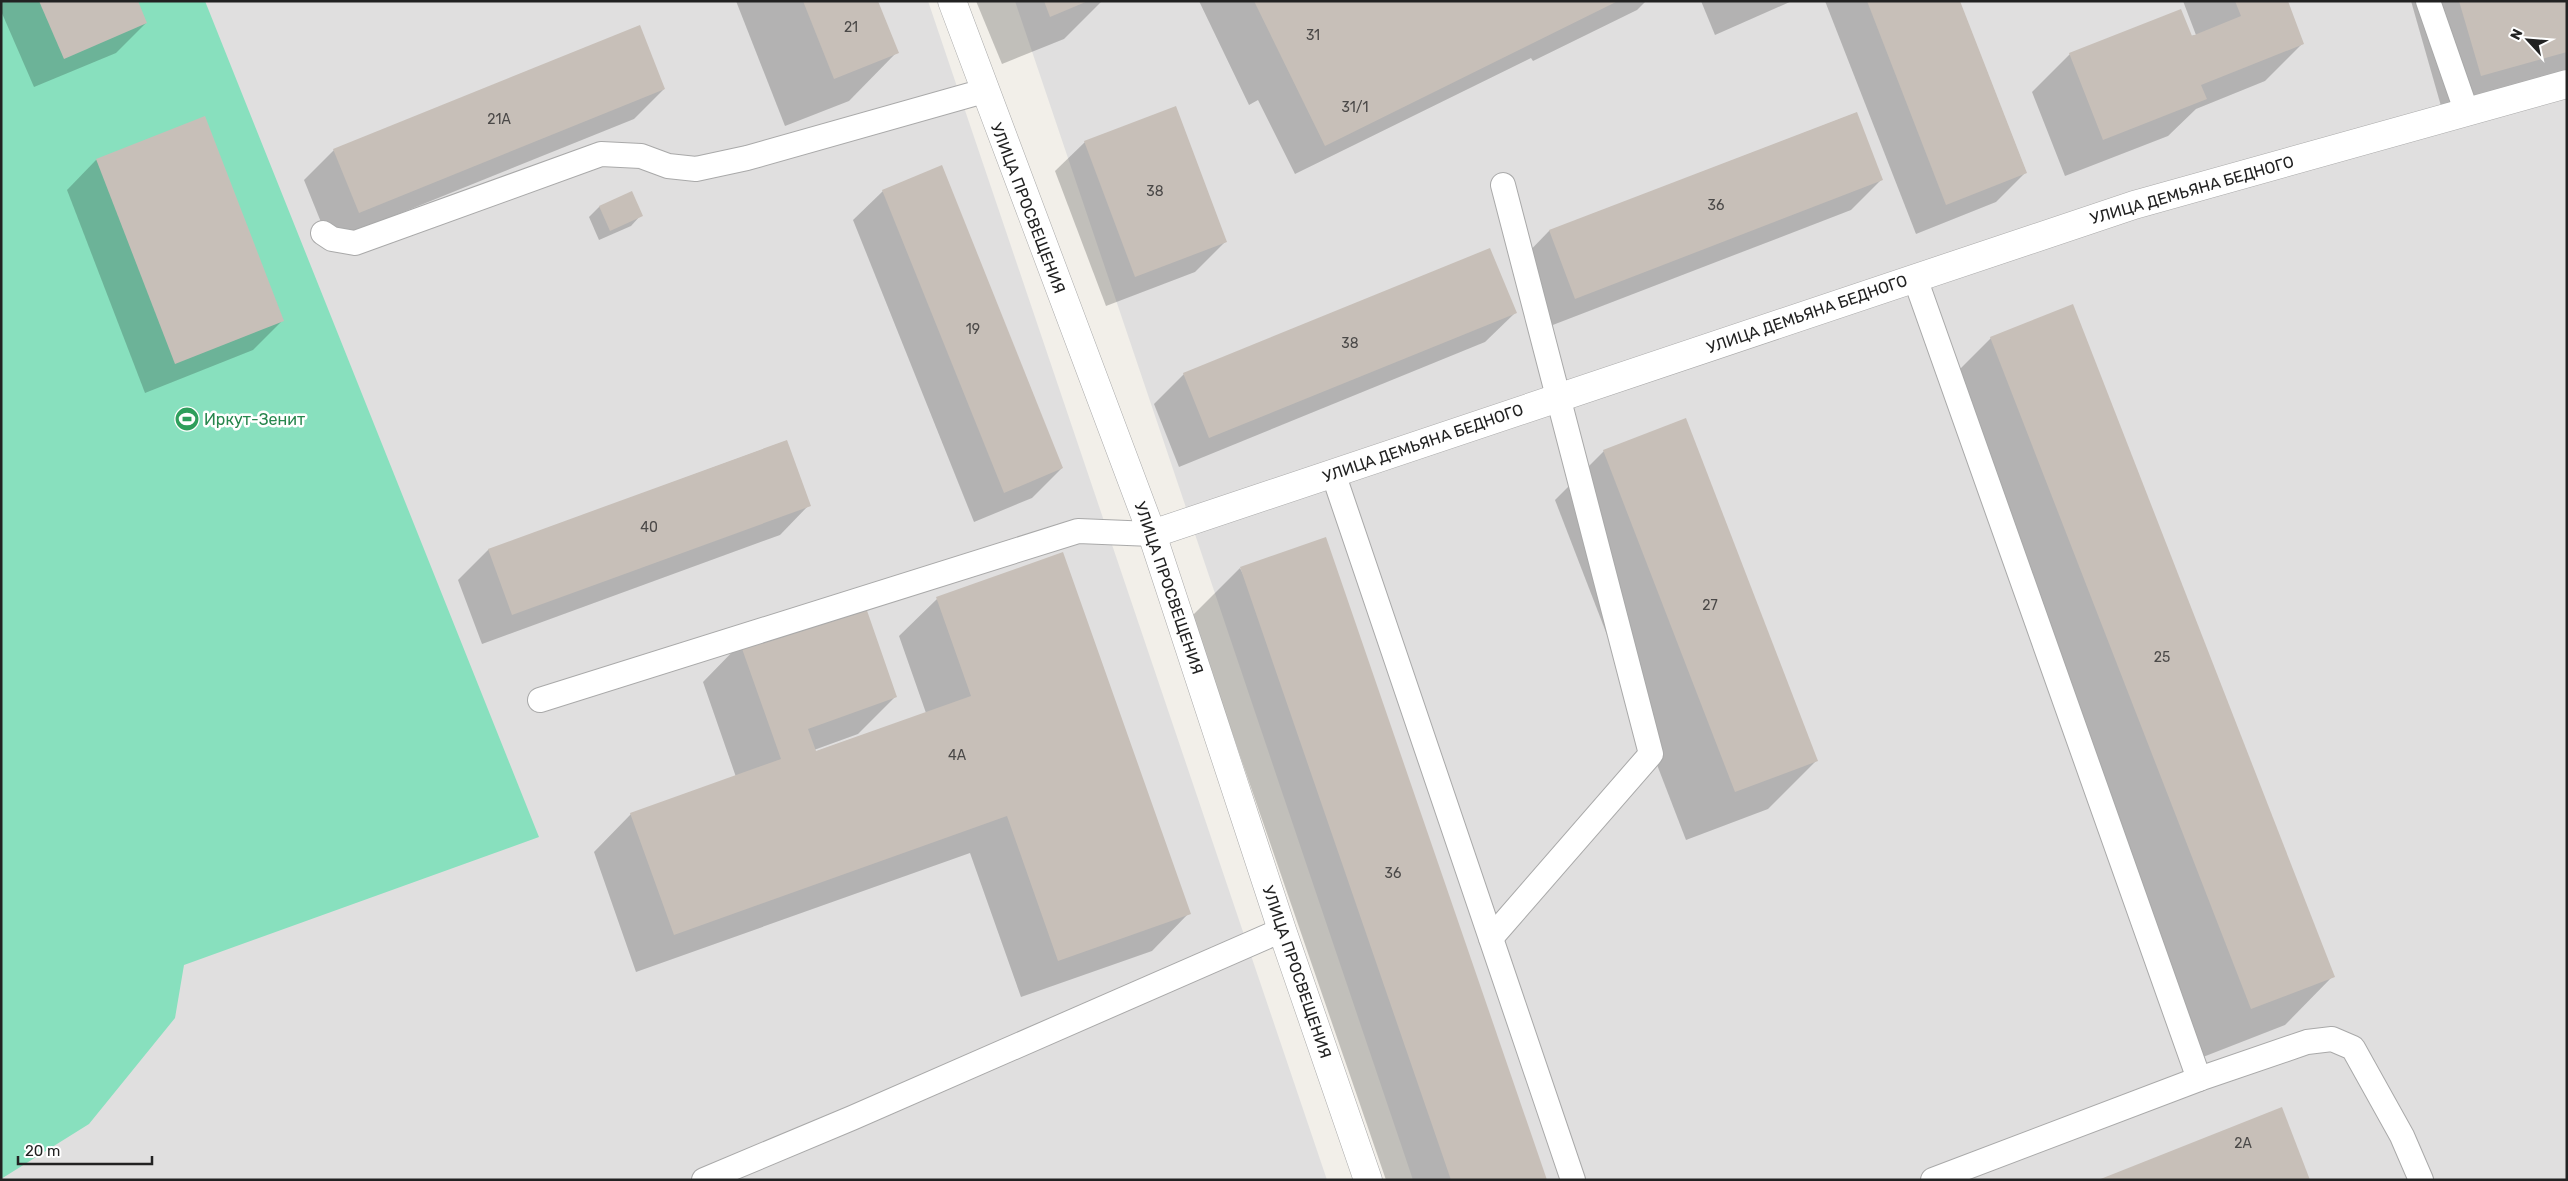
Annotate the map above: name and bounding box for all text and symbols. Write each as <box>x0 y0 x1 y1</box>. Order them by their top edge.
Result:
north arrow <box>2503 15 2553 65</box>
house number: 21 <box>844 19 858 36</box>
text: N <box>2507 26 2527 43</box>
house number: 31 <box>1306 27 1320 44</box>
house number: 31/1 <box>1342 99 1368 116</box>
house number: 21А <box>487 111 511 128</box>
street label: УЛИЦА ПРОСВЕЩЕНИЯ <box>987 120 1069 296</box>
street label: УЛИЦА ДЕМЬЯНА БЕДНОГО <box>2088 152 2296 228</box>
house number: 38 <box>1146 183 1164 200</box>
house number: 36 <box>1708 197 1724 214</box>
street label: УЛИЦА ДЕМЬЯНА БЕДНОГО <box>1704 271 1910 357</box>
house number: 19 <box>966 321 980 338</box>
house number: 38 <box>1341 335 1359 352</box>
street label: УЛИЦА ДЕМЬЯНА БЕДНОГО <box>1320 400 1526 486</box>
sports icon: Иркут-Зенит <box>174 406 200 432</box>
place label: Иркут-Зенит <box>204 410 305 429</box>
street label: УЛИЦА ПРОСВЕЩЕНИЯ <box>1131 499 1207 677</box>
house number: 40 <box>640 519 658 536</box>
house number: 27 <box>1702 597 1718 614</box>
house number: 25 <box>2154 649 2170 666</box>
house number: 4А <box>948 747 967 764</box>
house number: 36 <box>1385 865 1401 882</box>
street label: УЛИЦА ПРОСВЕЩЕНИЯ <box>1259 883 1335 1061</box>
scale bar <box>18 1134 151 1166</box>
house number: 2А <box>2234 1135 2252 1152</box>
text: 20 m <box>25 1142 60 1160</box>

